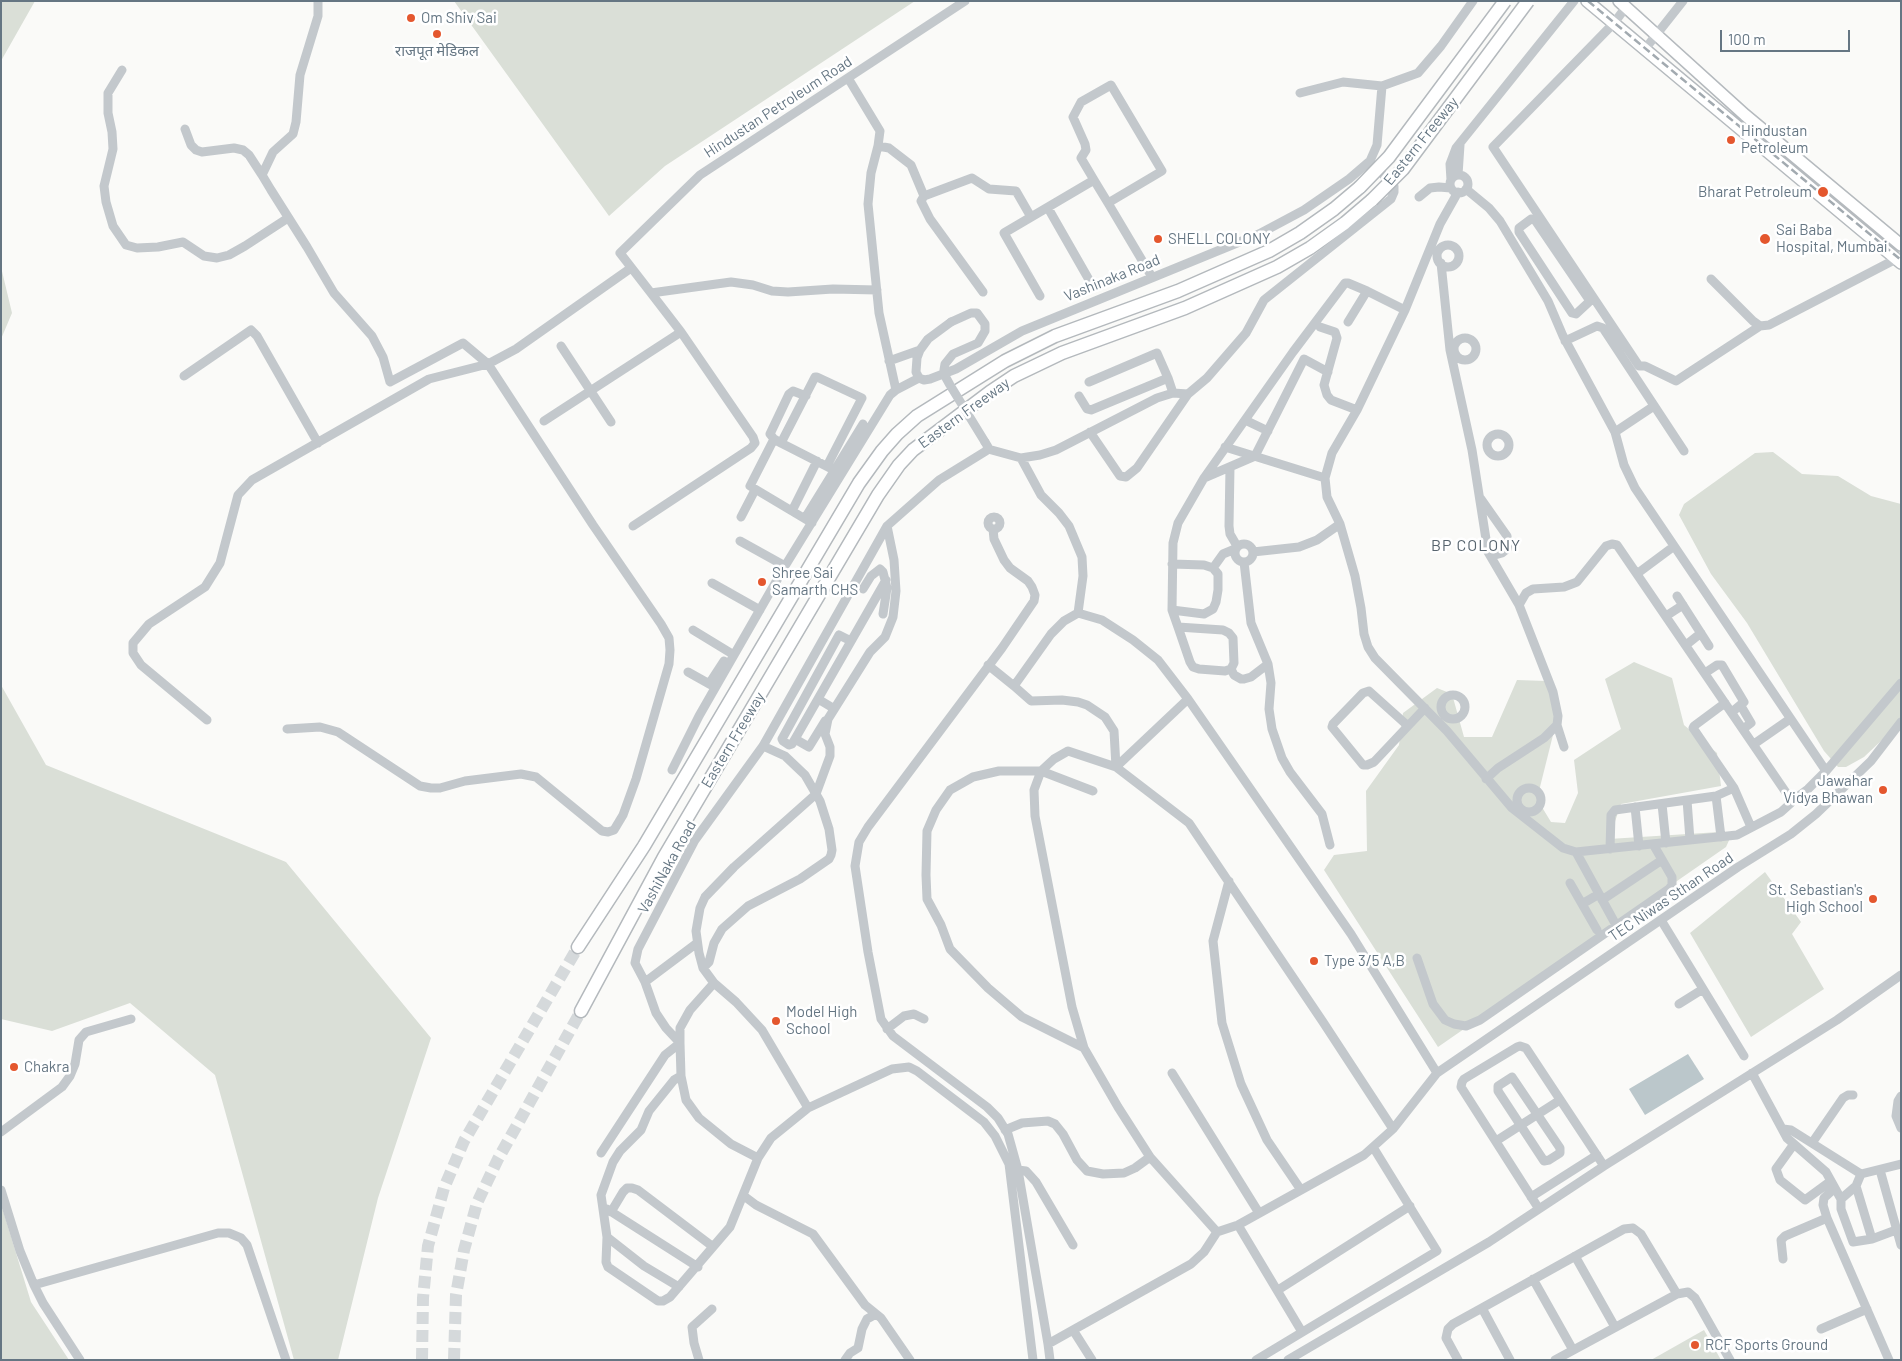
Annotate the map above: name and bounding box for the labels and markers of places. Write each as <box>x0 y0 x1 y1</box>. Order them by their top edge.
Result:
place label: Om Shiv Sai <box>421 9 497 27</box>
marker: Om Shiv Sai <box>405 12 417 24</box>
marker: राजपूत मेडिकल <box>431 28 443 40</box>
place label: राजपूत मेडिकल <box>395 42 479 60</box>
place label: Hindustan Petroleum <box>1741 122 1808 157</box>
marker: Hindustan Petroleum <box>1725 134 1737 146</box>
place label: Bharat Petroleum <box>1698 183 1812 201</box>
marker: Bharat Petroleum <box>1816 185 1830 199</box>
place label: Sai Baba Hospital, Mumbai <box>1776 221 1888 256</box>
place label: SHELL COLONY <box>1168 230 1271 248</box>
marker: Sai Baba Hospital, Mumbai <box>1758 232 1772 246</box>
marker: SHELL COLONY <box>1152 233 1164 245</box>
place label: Shree Sai Samarth CHS <box>772 564 858 599</box>
marker: Shree Sai Samarth CHS <box>756 576 768 588</box>
place label: Jawahar Vidya Bhawan <box>1783 772 1873 807</box>
marker: Jawahar Vidya Bhawan <box>1877 784 1889 796</box>
place label: St. Sebastian's High School <box>1768 881 1863 916</box>
marker: St. Sebastian's High School <box>1867 893 1879 905</box>
place label: Type 3/5 A,B <box>1324 952 1405 970</box>
marker: Type 3/5 A,B <box>1308 955 1320 967</box>
place label: Model High School <box>786 1003 857 1038</box>
marker: Model High School <box>770 1015 782 1027</box>
place label: Chakra <box>24 1058 69 1076</box>
marker: Chakra <box>8 1061 20 1073</box>
place label: RCF Sports Ground <box>1705 1336 1828 1354</box>
marker: RCF Sports Ground <box>1689 1339 1701 1351</box>

